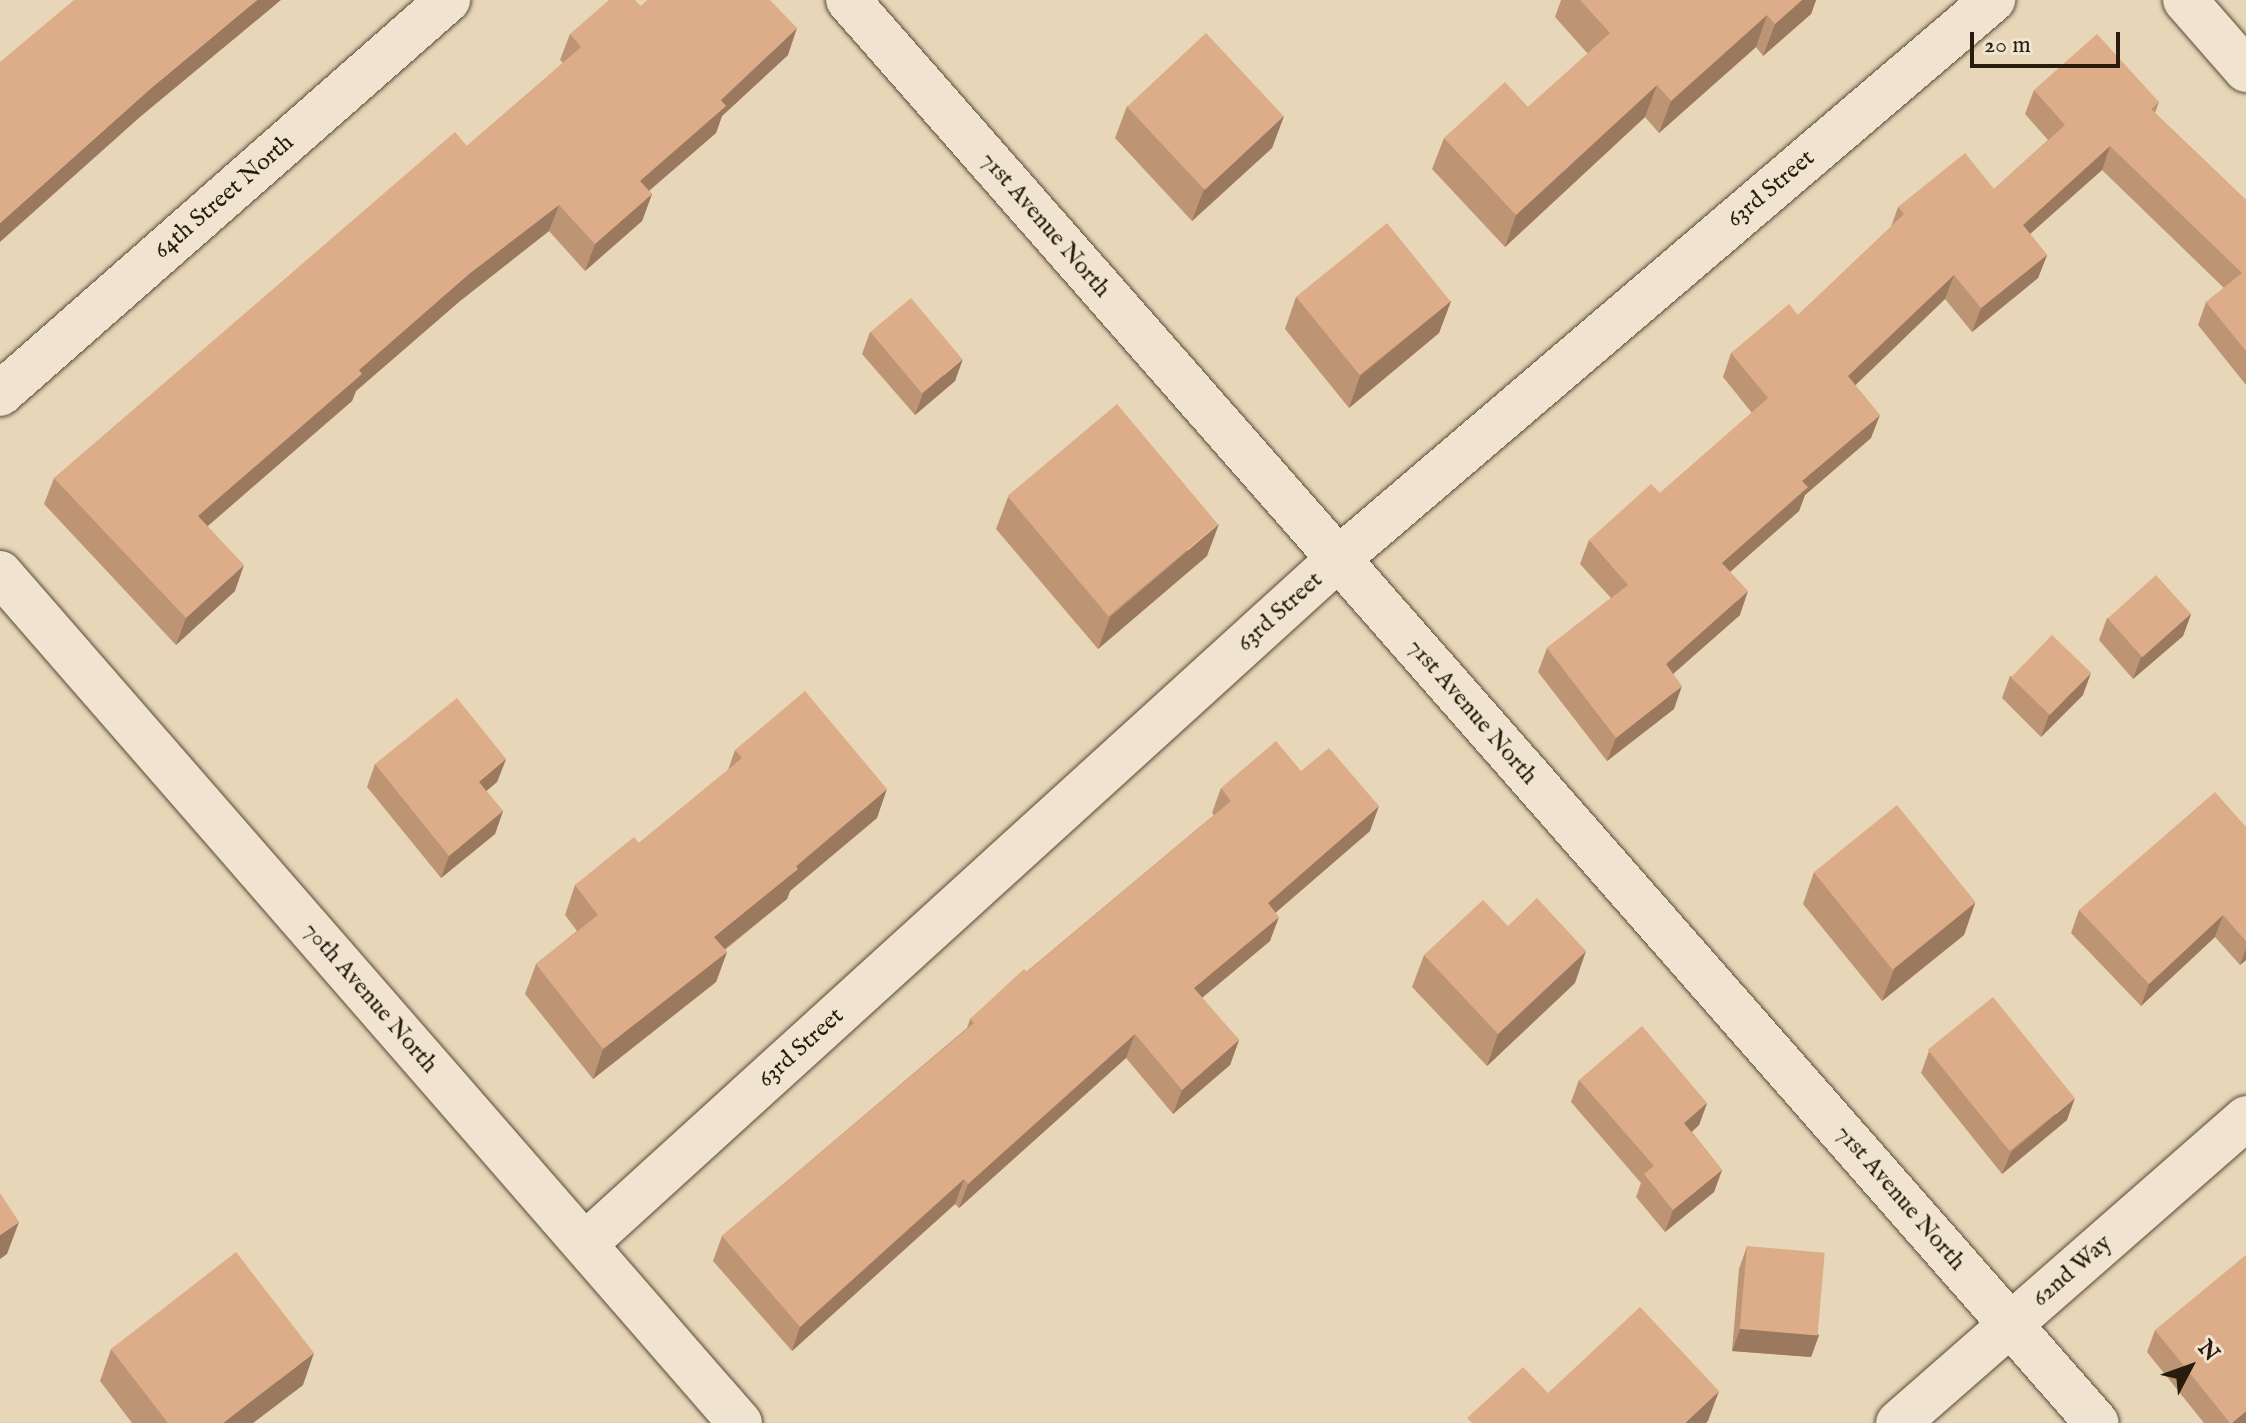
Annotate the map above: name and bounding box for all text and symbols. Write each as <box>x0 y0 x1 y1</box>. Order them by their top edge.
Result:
scale bar <box>1974 16 2124 66</box>
text: 20 m <box>1984 30 2031 61</box>
street label: 64th Street North <box>148 128 300 266</box>
street label: 63rd Street <box>1721 144 1821 234</box>
street label: 71st Avenue North <box>974 146 1116 304</box>
street label: 63rd Street <box>1231 566 1329 658</box>
street label: 71st Avenue North <box>1401 633 1543 791</box>
street label: 70th Avenue North <box>297 917 443 1079</box>
street label: 63rd Street <box>752 1002 850 1094</box>
street label: 71st Avenue North <box>1829 1119 1971 1277</box>
street label: 62nd Way <box>2026 1229 2118 1313</box>
north arrow <box>2150 1327 2230 1407</box>
text: N <box>2191 1335 2225 1368</box>

